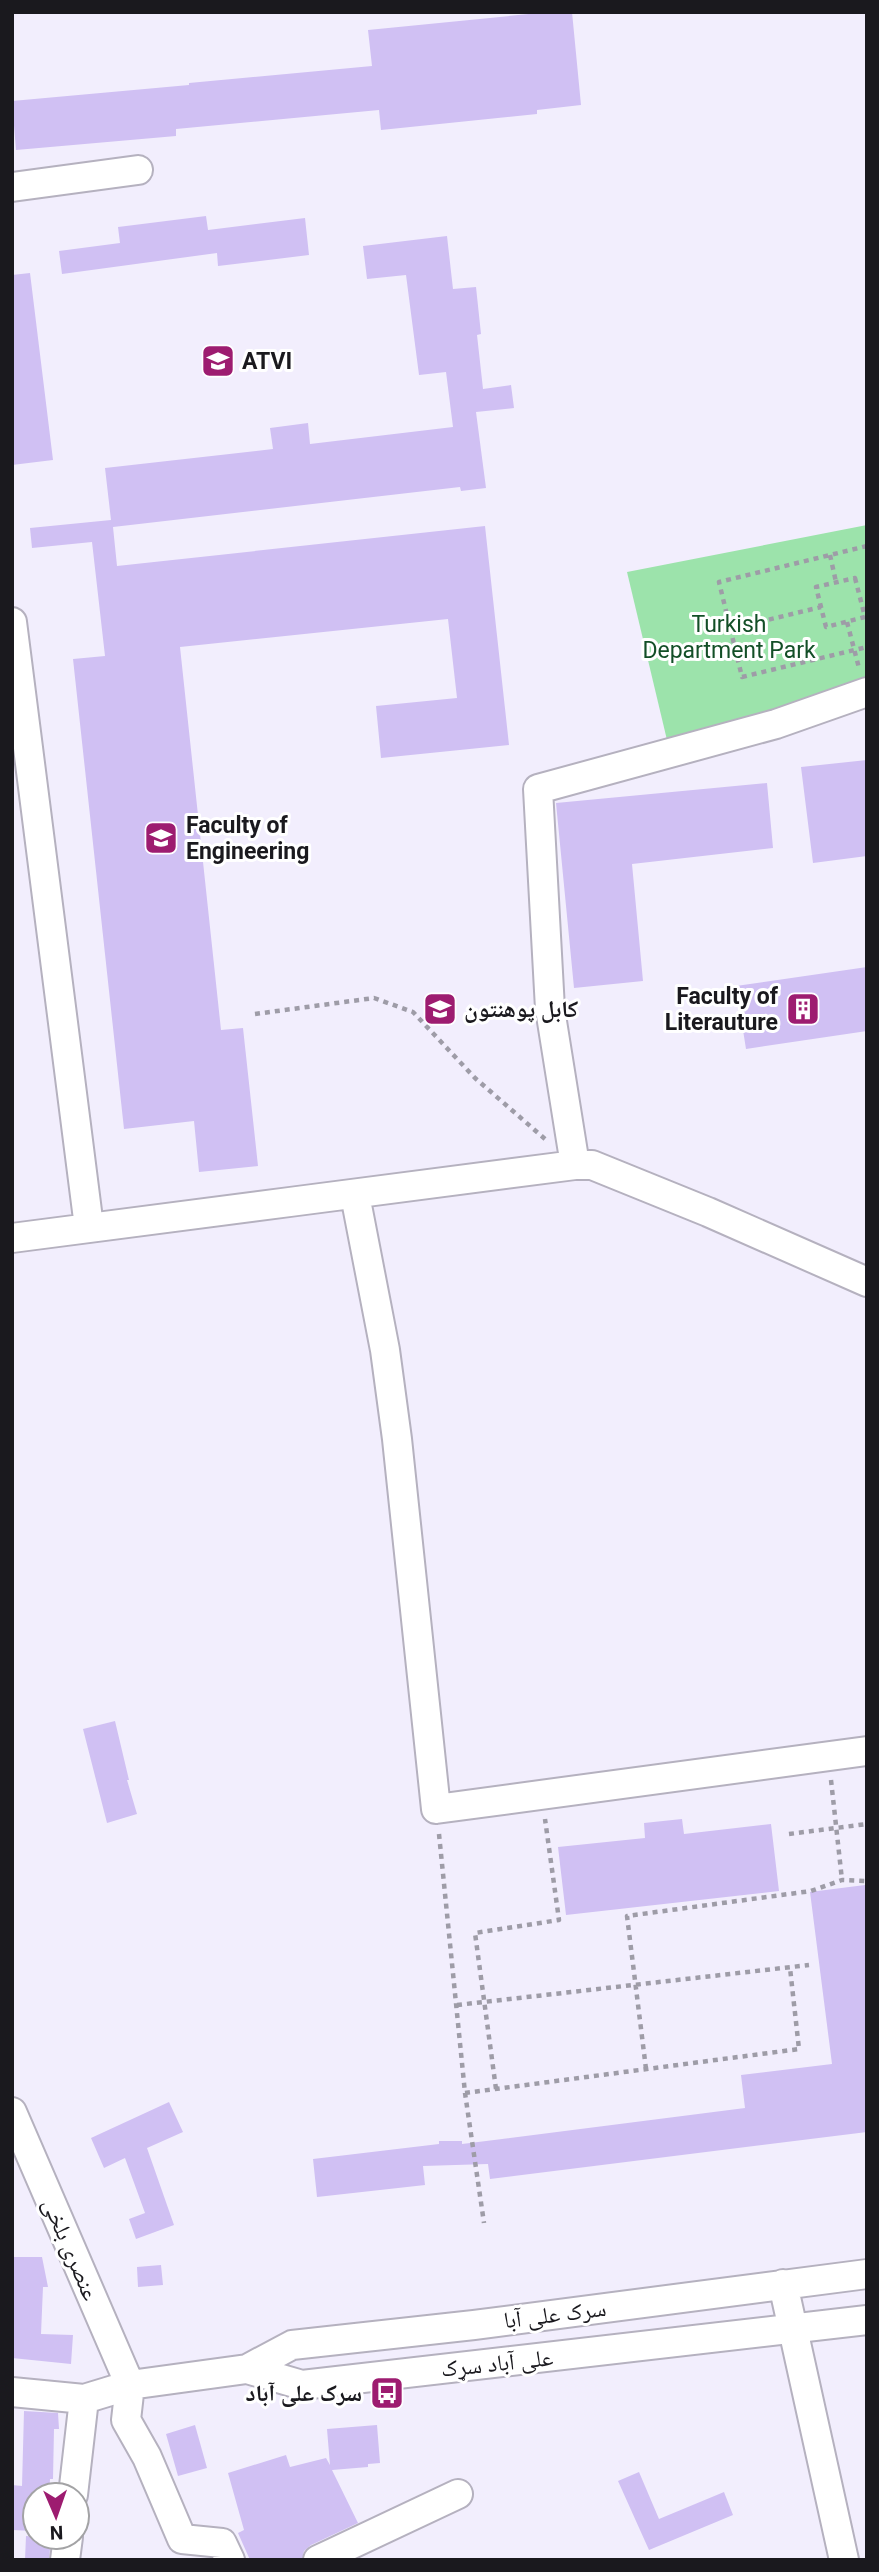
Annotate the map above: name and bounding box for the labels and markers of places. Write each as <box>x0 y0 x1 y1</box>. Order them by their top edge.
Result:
school or university icon: ATVI <box>199 342 237 380</box>
place label: ATVI <box>242 348 292 375</box>
place label: Faculty of Engineering <box>186 812 309 865</box>
school or university icon: Faculty of Engineering <box>142 819 180 857</box>
place label: Faculty of Literauture <box>665 983 779 1036</box>
school or university icon: کابل پوهنتون <box>421 990 459 1028</box>
building icon: Faculty of Literauture <box>784 990 822 1028</box>
place label: کابل پوهنتون <box>464 996 578 1023</box>
bus stop icon: سرک علی آباد <box>368 2374 406 2412</box>
place label: سرک علی آباد <box>245 2380 362 2407</box>

